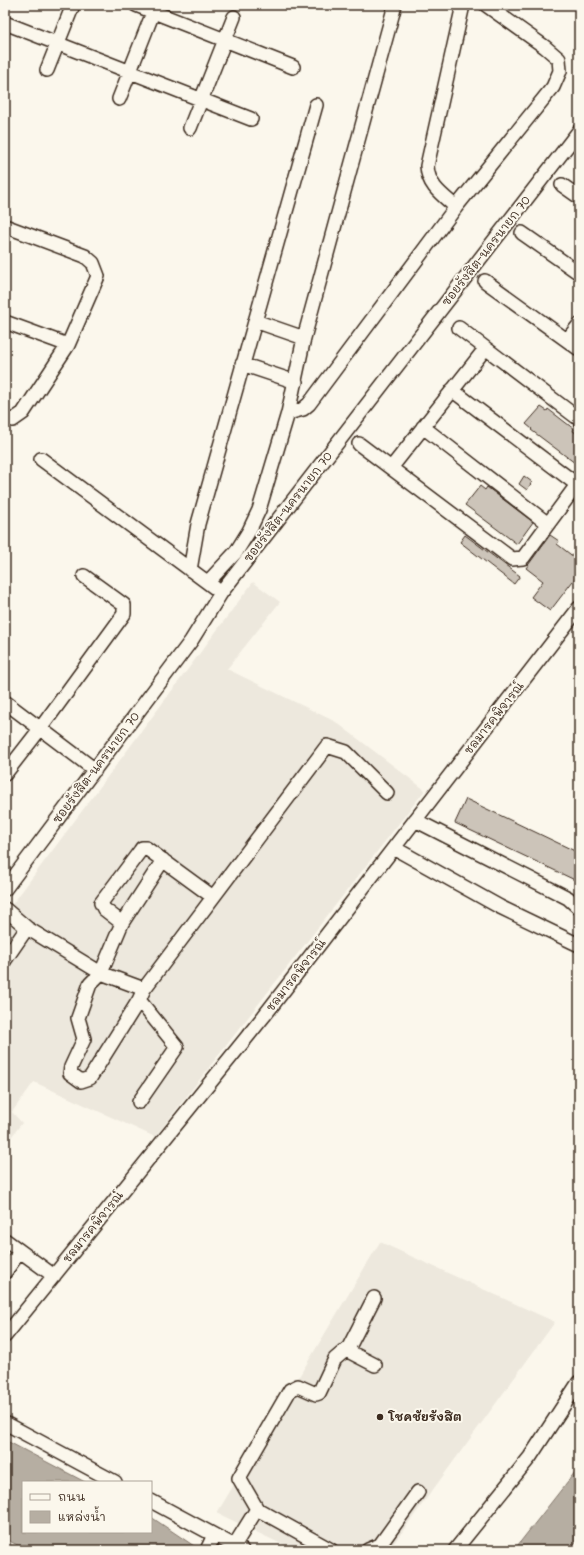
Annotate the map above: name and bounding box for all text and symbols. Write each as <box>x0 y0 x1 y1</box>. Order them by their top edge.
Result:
street label: ซอยรังสิต-นครนายก 70 <box>437 192 534 309</box>
street label: ซอยรังสิต-นครนายก 70 <box>239 448 336 565</box>
street label: ชลมารคพิจารณ์ <box>460 677 527 757</box>
street label: ซอยรังสิต-นครนายก 70 <box>48 708 143 826</box>
street label: ชลมารคพิจารณ์ <box>262 934 329 1014</box>
street label: ชลมารคพิจารณ์ <box>58 1187 126 1266</box>
place label: โชคชัยรังสิต <box>387 1408 462 1424</box>
marker: โชคชัยรังสิต <box>375 1412 385 1422</box>
legend <box>22 1481 152 1533</box>
text: ถนน <box>58 1488 86 1504</box>
text: แหล่งน้ำ <box>58 1506 106 1524</box>

